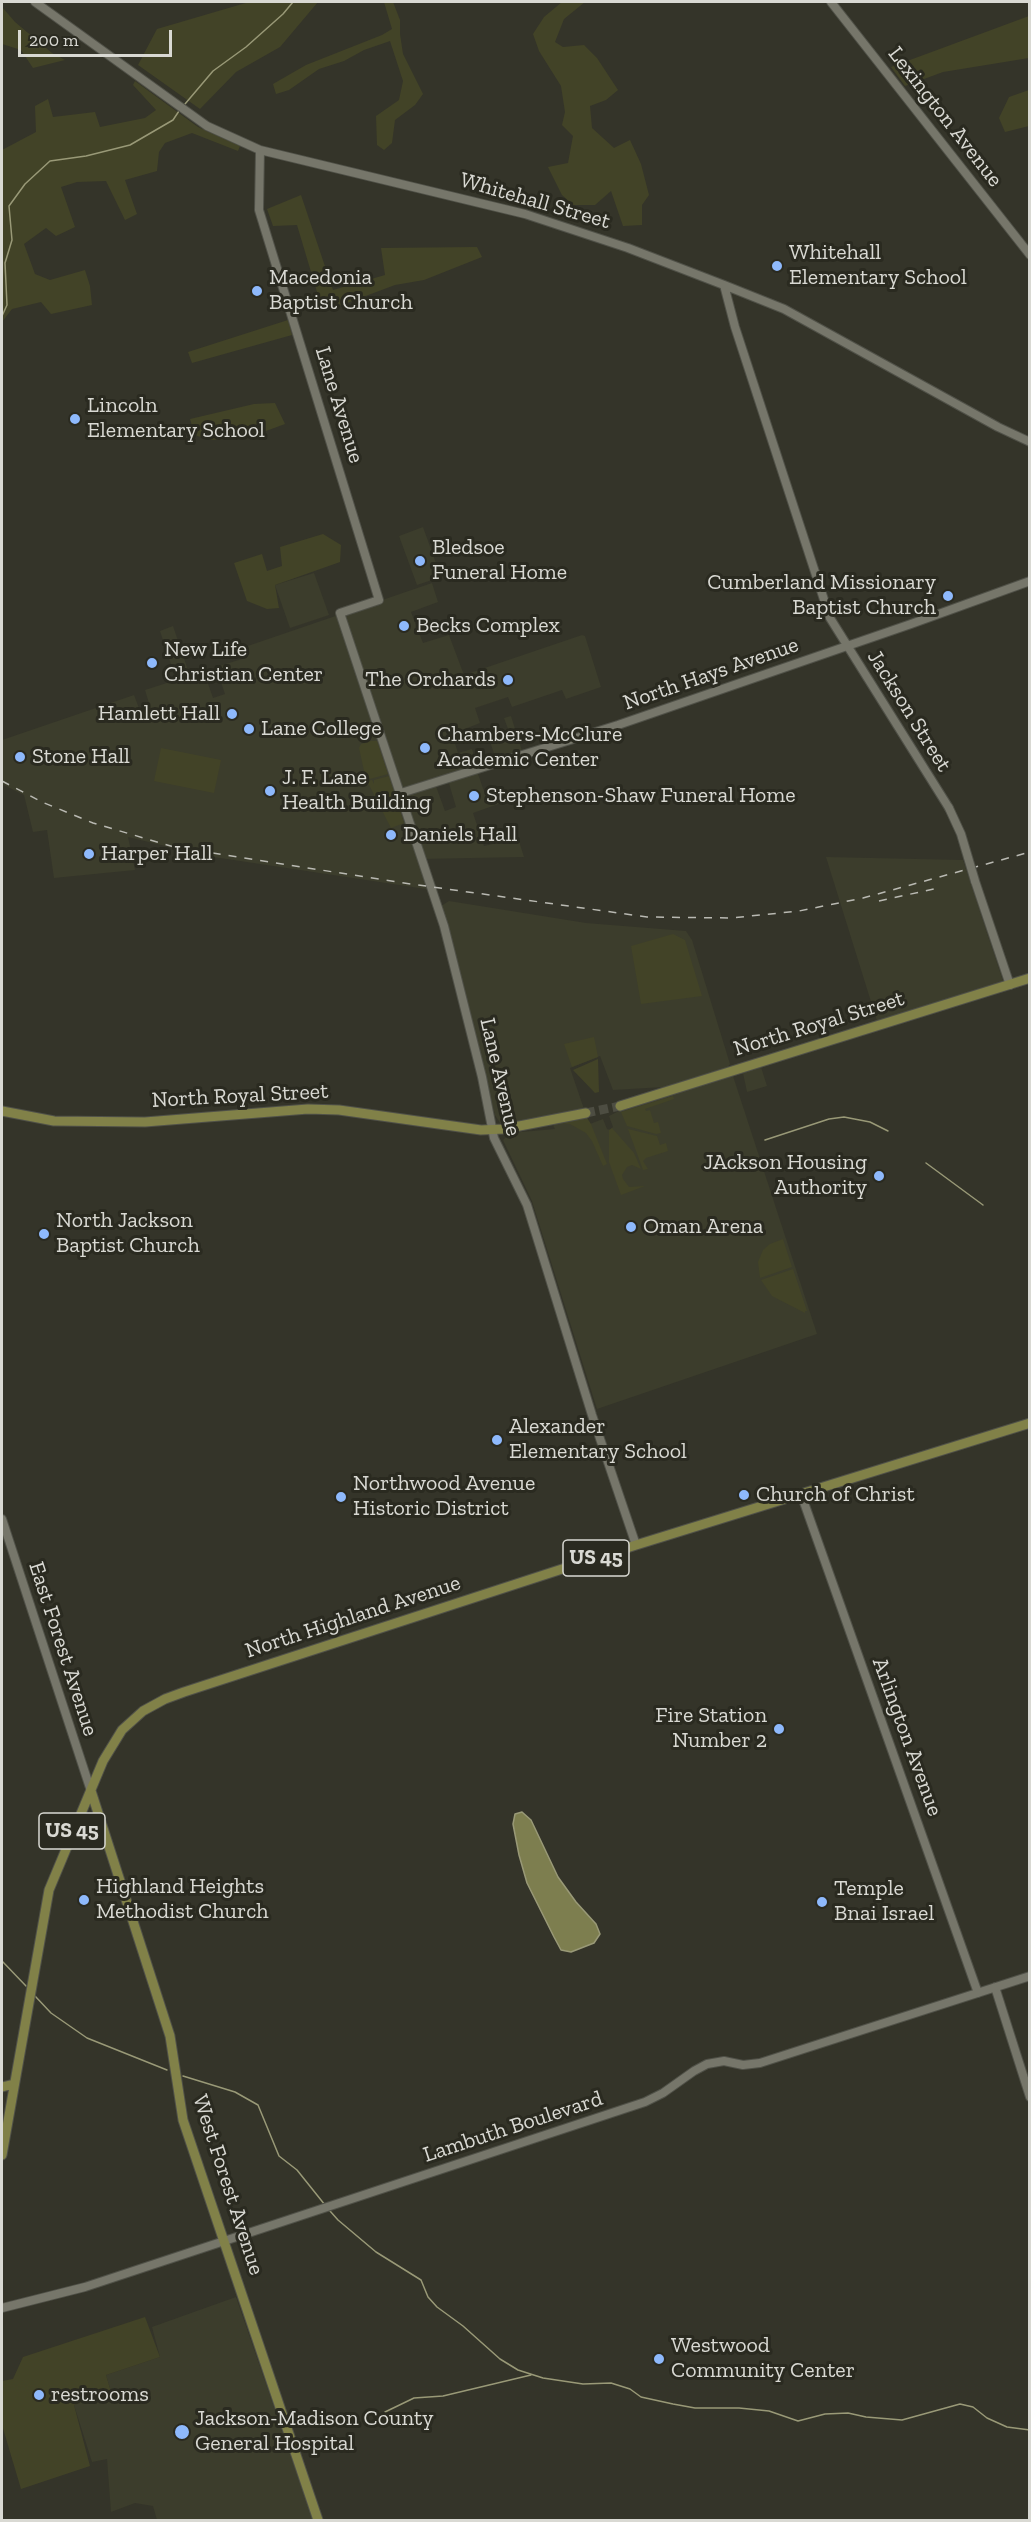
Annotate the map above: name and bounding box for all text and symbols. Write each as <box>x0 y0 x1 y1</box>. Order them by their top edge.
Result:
scale bar <box>21 18 176 56</box>
text: 200 m <box>29 29 79 51</box>
street label: Lexington Avenue <box>882 42 1008 192</box>
street label: Whitehall Street <box>457 167 613 235</box>
place label: Whitehall Elementary School <box>789 240 967 292</box>
marker: Whitehall Elementary School <box>770 259 784 273</box>
place label: Macedonia Baptist Church <box>269 265 413 316</box>
marker: Macedonia Baptist Church <box>250 284 264 298</box>
street label: Lane Avenue <box>309 344 369 466</box>
place label: Lincoln Elementary School <box>87 393 265 445</box>
marker: Lincoln Elementary School <box>68 412 82 426</box>
place label: Bledsoe Funeral Home <box>432 535 567 586</box>
marker: Bledsoe Funeral Home <box>413 554 427 568</box>
place label: Cumberland Missionary Baptist Church <box>707 570 936 622</box>
marker: Cumberland Missionary Baptist Church <box>941 589 955 603</box>
place label: Becks Complex <box>416 613 560 639</box>
marker: Becks Complex <box>397 619 411 633</box>
street label: North Hays Avenue <box>620 632 802 716</box>
place label: New Life Christian Center <box>164 637 323 688</box>
street label: Jackson Street <box>861 645 957 777</box>
marker: New Life Christian Center <box>145 656 159 670</box>
place label: The Orchards <box>365 667 496 693</box>
marker: The Orchards <box>501 673 515 687</box>
place label: Hamlett Hall <box>98 701 220 727</box>
marker: Hamlett Hall <box>225 707 239 721</box>
place label: Lane College <box>261 716 381 742</box>
marker: Lane College <box>242 722 256 736</box>
place label: Chambers-McClure Academic Center <box>437 722 622 774</box>
marker: Chambers-McClure Academic Center <box>418 741 432 755</box>
place label: Stone Hall <box>32 744 130 770</box>
marker: Stone Hall <box>13 750 27 764</box>
place label: J. F. Lane Health Building <box>282 765 431 816</box>
place label: Stephenson-Shaw Funeral Home <box>486 783 796 809</box>
marker: J. F. Lane Health Building <box>263 784 277 798</box>
marker: Stephenson-Shaw Funeral Home <box>467 789 481 803</box>
place label: Daniels Hall <box>403 822 517 848</box>
marker: Daniels Hall <box>384 828 398 842</box>
place label: Harper Hall <box>101 841 213 867</box>
marker: Harper Hall <box>82 847 96 861</box>
street label: North Royal Street <box>731 986 907 1062</box>
street label: Lane Avenue <box>474 1015 526 1139</box>
street label: North Royal Street <box>151 1078 329 1114</box>
place label: JAckson Housing Authority <box>703 1150 867 1202</box>
marker: JAckson Housing Authority <box>872 1169 886 1183</box>
place label: North Jackson Baptist Church <box>56 1208 200 1260</box>
place label: Oman Arena <box>643 1214 763 1240</box>
marker: Oman Arena <box>624 1220 638 1234</box>
marker: North Jackson Baptist Church <box>37 1227 51 1241</box>
place label: Alexander Elementary School <box>509 1414 687 1466</box>
marker: Alexander Elementary School <box>490 1433 504 1447</box>
place label: Northwood Avenue Historic District <box>353 1471 535 1522</box>
place label: Church of Christ <box>756 1482 915 1508</box>
marker: Church of Christ <box>737 1488 751 1502</box>
marker: Northwood Avenue Historic District <box>334 1490 348 1504</box>
road number: US 45 <box>563 1540 629 1576</box>
street label: East Forest Avenue <box>22 1559 104 1739</box>
street label: North Highland Avenue <box>242 1570 464 1664</box>
street label: Arlington Avenue <box>866 1654 948 1820</box>
place label: Fire Station Number 2 <box>655 1703 767 1754</box>
marker: Fire Station Number 2 <box>772 1722 786 1736</box>
road number: US 45 <box>39 1813 105 1849</box>
place label: Highland Heights Methodist Church <box>96 1874 269 1926</box>
place label: Temple Bnai Israel <box>834 1876 934 1928</box>
marker: Highland Heights Methodist Church <box>77 1893 91 1907</box>
marker: Temple Bnai Israel <box>815 1895 829 1909</box>
street label: Lambuth Boulevard <box>420 2086 606 2168</box>
street label: West Forest Avenue <box>186 2092 270 2278</box>
place label: Westwood Community Center <box>671 2333 855 2384</box>
marker: Westwood Community Center <box>652 2352 666 2366</box>
place label: restrooms <box>51 2382 149 2408</box>
marker: restrooms <box>32 2388 46 2402</box>
place label: Jackson-Madison County General Hospital <box>195 2406 433 2458</box>
marker: Jackson-Madison County General Hospital <box>173 2423 191 2441</box>

